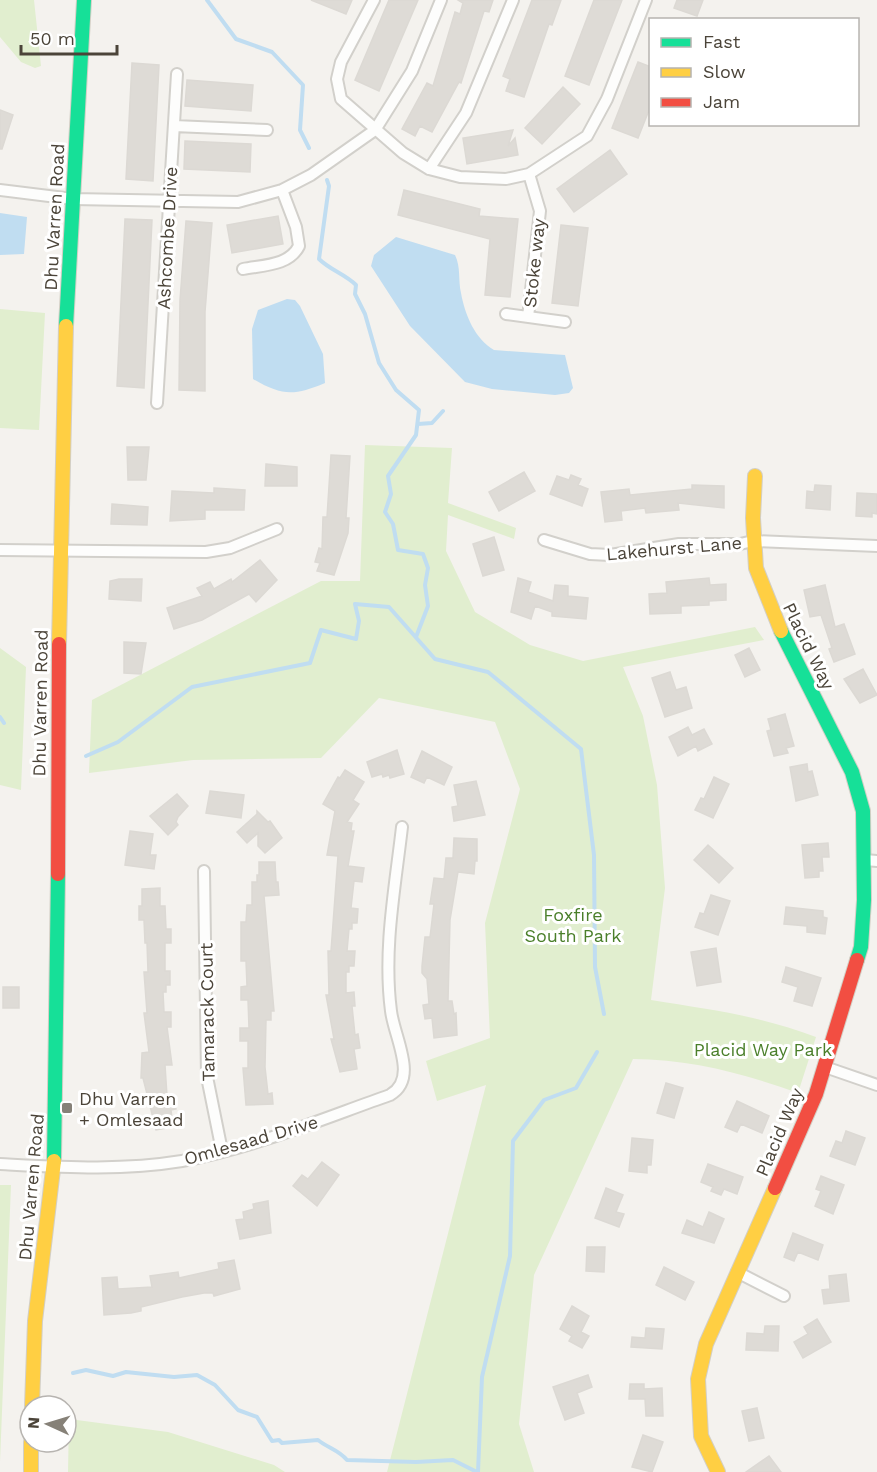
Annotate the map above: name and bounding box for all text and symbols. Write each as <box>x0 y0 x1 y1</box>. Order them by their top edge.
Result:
scale bar <box>21 18 117 56</box>
legend <box>649 18 859 126</box>
text: 50 m <box>30 28 75 49</box>
text: Fast <box>703 31 741 52</box>
text: Slow <box>703 61 746 82</box>
text: Jam <box>703 91 740 112</box>
street label: Dhu Varren Road <box>40 143 68 291</box>
street label: Ashcombe Drive <box>153 166 181 310</box>
street label: Stoke way <box>519 217 549 309</box>
street label: Lakehurst Lane <box>605 532 743 564</box>
street label: Placid Way <box>779 599 839 694</box>
street label: Dhu Varren Road <box>28 629 52 777</box>
park label: Foxfire South Park <box>525 904 621 946</box>
street label: Tamarack Court <box>195 942 219 1081</box>
park label: Placid Way Park <box>694 1039 832 1060</box>
street label: Placid Way <box>751 1084 807 1179</box>
place label: Dhu Varren + Omlesaad <box>79 1088 184 1130</box>
marker: Dhu Varren + Omlesaad <box>60 1101 74 1115</box>
street label: Omlesaad Drive <box>182 1111 320 1169</box>
street label: Dhu Varren Road <box>14 1113 48 1261</box>
north arrow <box>18 1394 78 1454</box>
text: N <box>24 1416 43 1430</box>

